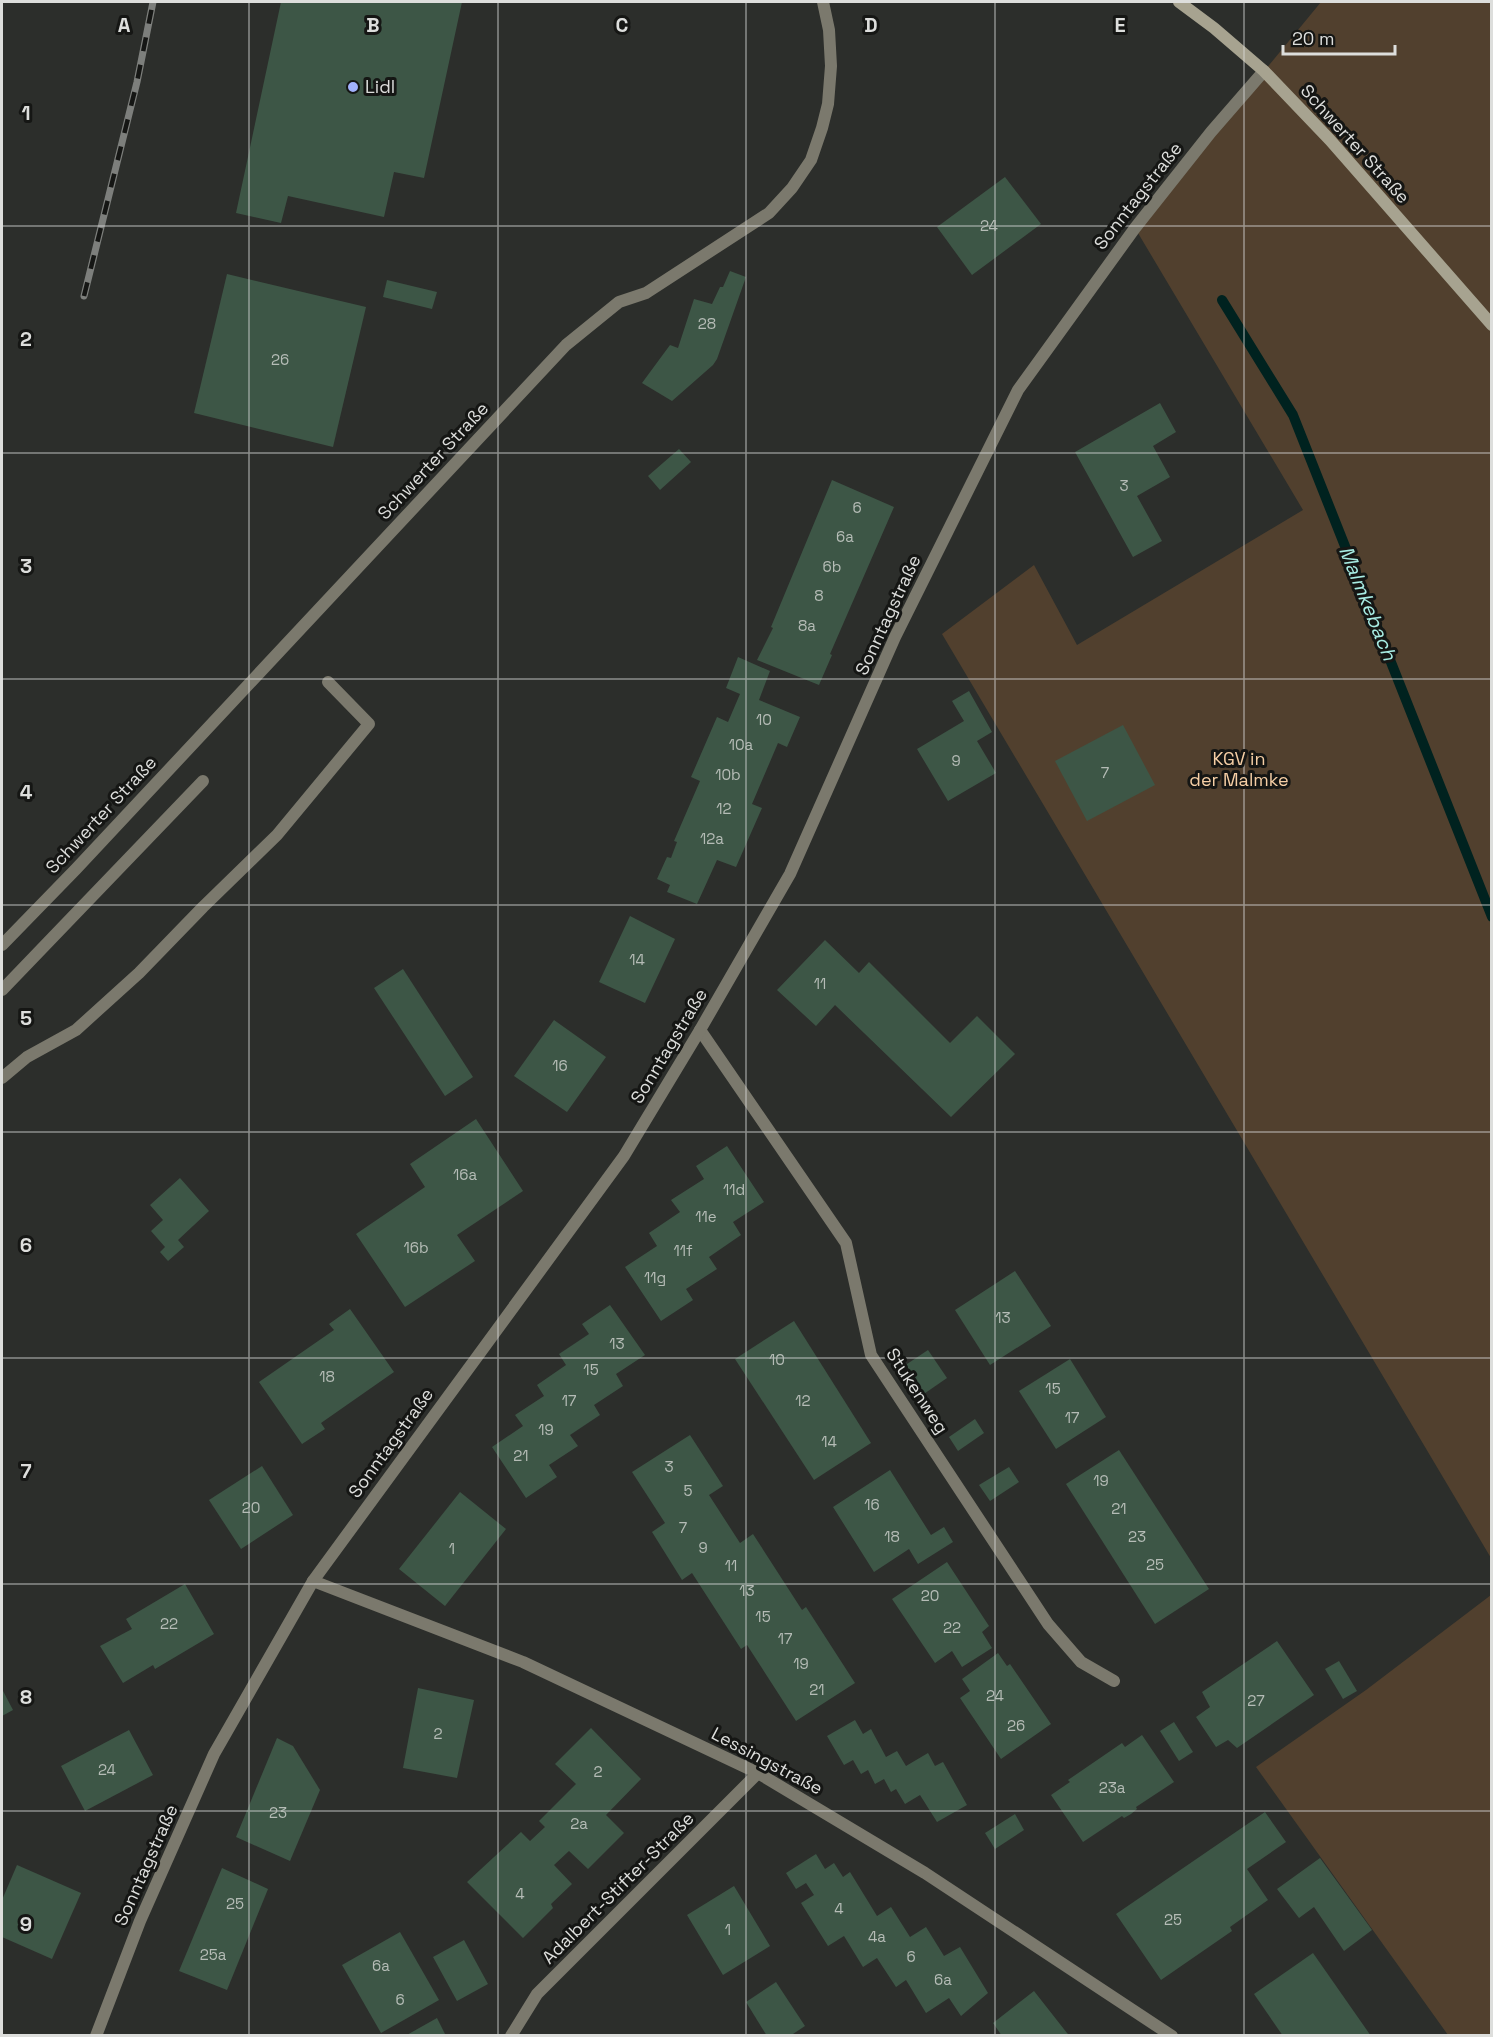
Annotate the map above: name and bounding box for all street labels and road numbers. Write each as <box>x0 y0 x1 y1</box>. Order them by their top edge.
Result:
street label: Schwerter Straße <box>1296 79 1415 208</box>
street label: Sonntagstraße <box>1088 137 1187 254</box>
street label: Schwerter Straße <box>372 397 493 524</box>
street label: Sonntagstraße <box>850 551 925 679</box>
street label: Schwerter Straße <box>40 751 161 878</box>
street label: Sonntagstraße <box>625 984 712 1107</box>
street label: Stukenweg <box>881 1344 954 1438</box>
street label: Sonntagstraße <box>343 1383 438 1502</box>
street label: Lessingstraße <box>708 1722 827 1800</box>
street label: Sonntagstraße <box>109 1801 183 1929</box>
street label: Adalbert-Stifter-Straße <box>537 1807 698 1968</box>

